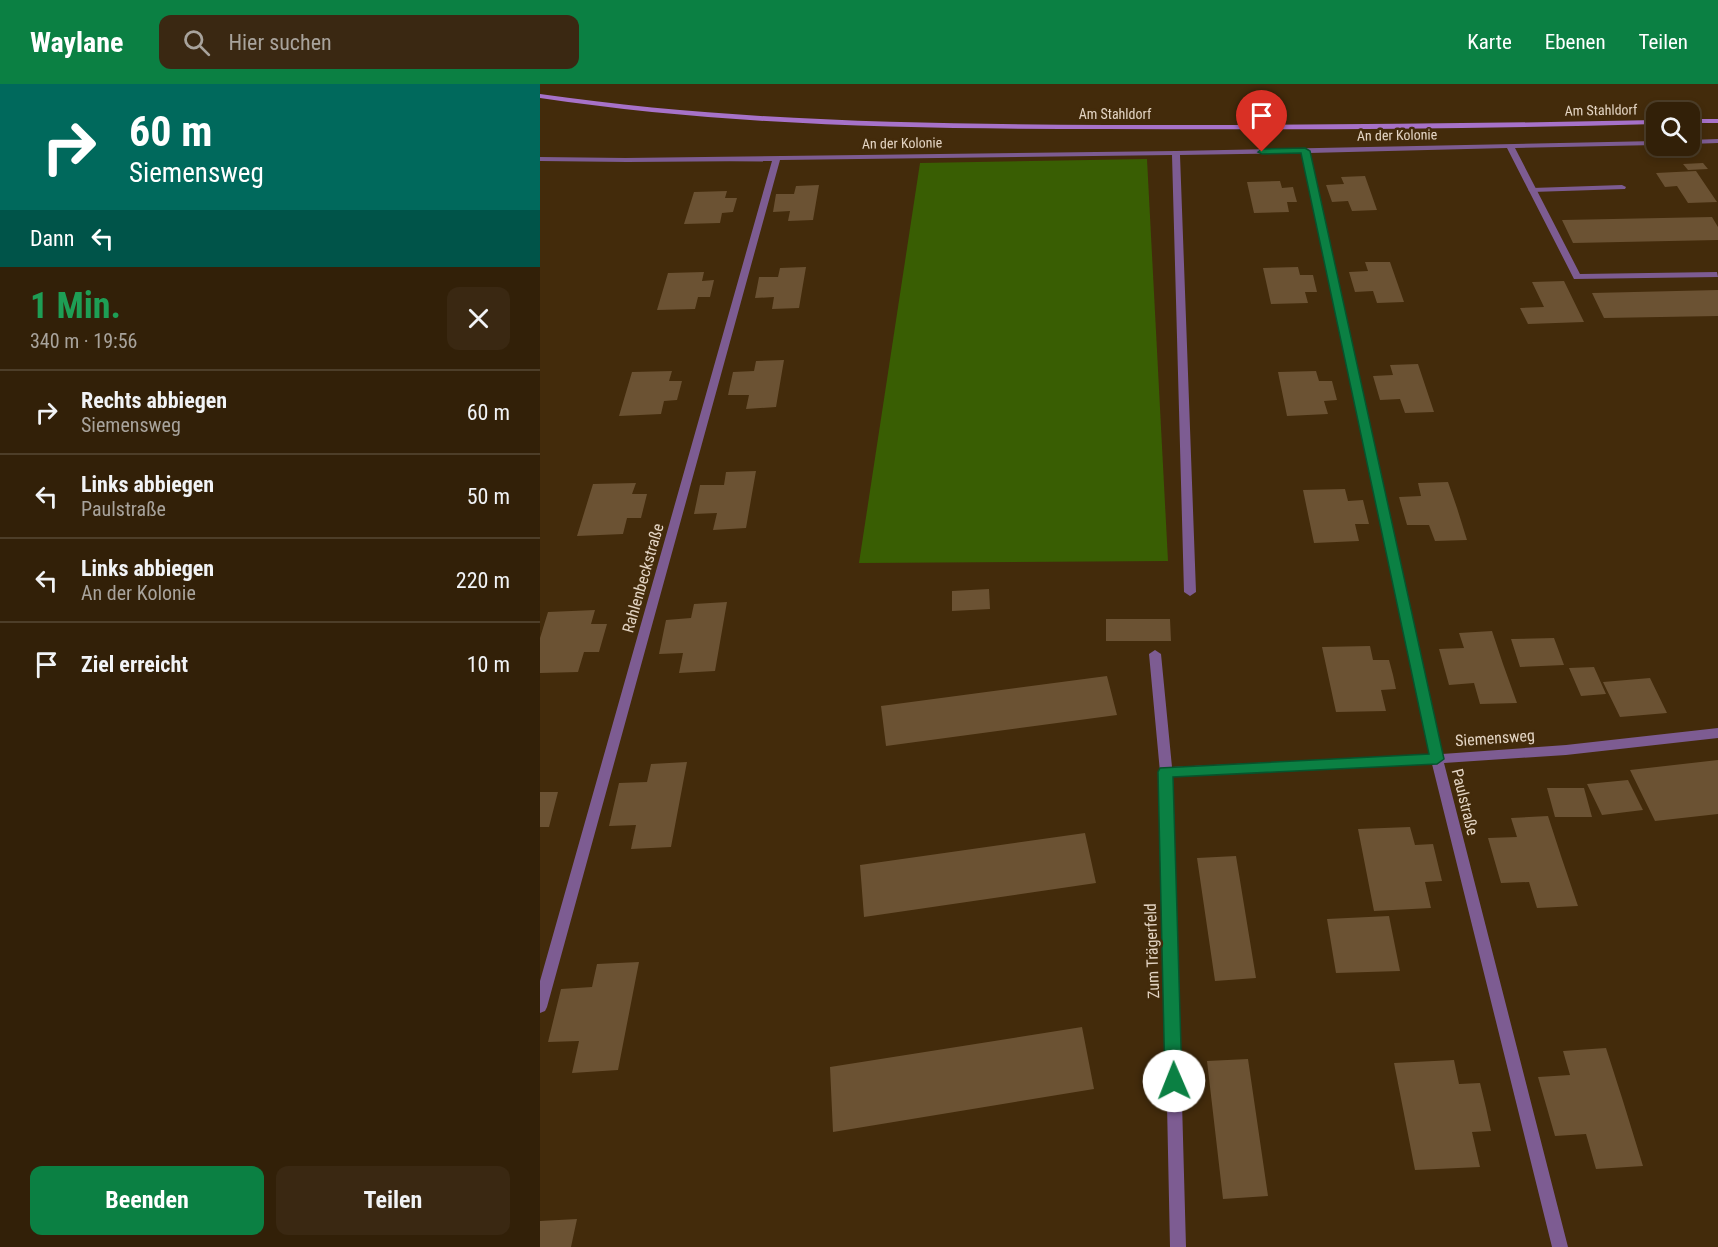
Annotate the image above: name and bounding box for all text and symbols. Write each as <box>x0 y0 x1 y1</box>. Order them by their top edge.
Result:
search box <box>159 15 579 69</box>
text: Waylane <box>30 26 123 59</box>
icon: search <box>180 26 213 59</box>
text: Hier suchen <box>228 30 332 55</box>
text: Karte <box>1467 30 1512 54</box>
text: Ebenen <box>1545 30 1606 54</box>
text: Teilen <box>1639 30 1688 54</box>
pin <box>1236 90 1287 152</box>
icon: arrive <box>1245 99 1278 132</box>
street label: Am Stahldorf <box>1565 101 1638 119</box>
map controls <box>1646 102 1700 156</box>
button: search <box>1646 102 1700 156</box>
street label: Am Stahldorf <box>1079 106 1152 122</box>
text: 60 m <box>129 107 212 156</box>
icon: right <box>30 108 108 186</box>
street label: An der Kolonie <box>1357 126 1438 144</box>
street label: An der Kolonie <box>862 134 943 152</box>
text: Siemensweg <box>129 157 264 189</box>
icon: left <box>86 222 119 255</box>
text: Dann <box>30 226 74 251</box>
text: 1 Min. <box>30 285 121 327</box>
button: close <box>447 287 510 350</box>
text: 340 m · 19:56 <box>30 329 137 353</box>
text: Rechts abbiegen <box>81 388 227 413</box>
icon: right <box>30 396 63 429</box>
text: 60 m <box>467 400 510 425</box>
text: Siemensweg <box>81 413 181 437</box>
text: Links abbiegen <box>81 472 214 497</box>
icon: left <box>30 480 63 513</box>
text: 50 m <box>467 484 510 509</box>
text: Paulstraße <box>81 497 166 521</box>
street label: Rahlenbeckstraße <box>618 521 668 635</box>
text: Links abbiegen <box>81 556 214 581</box>
icon: left <box>30 564 63 597</box>
text: 220 m <box>456 568 510 593</box>
text: An der Kolonie <box>81 581 196 605</box>
icon: arrive <box>30 648 63 681</box>
text: Ziel erreicht <box>81 652 188 677</box>
text: 10 m <box>467 652 510 677</box>
street label: Siemensweg <box>1455 726 1535 750</box>
street label: Paulstraße <box>1448 767 1482 837</box>
street label: Zum Trägerfeld <box>1141 903 1163 999</box>
position arrow <box>1142 1049 1206 1113</box>
button: Beenden <box>30 1166 264 1235</box>
button: Teilen <box>276 1166 510 1235</box>

